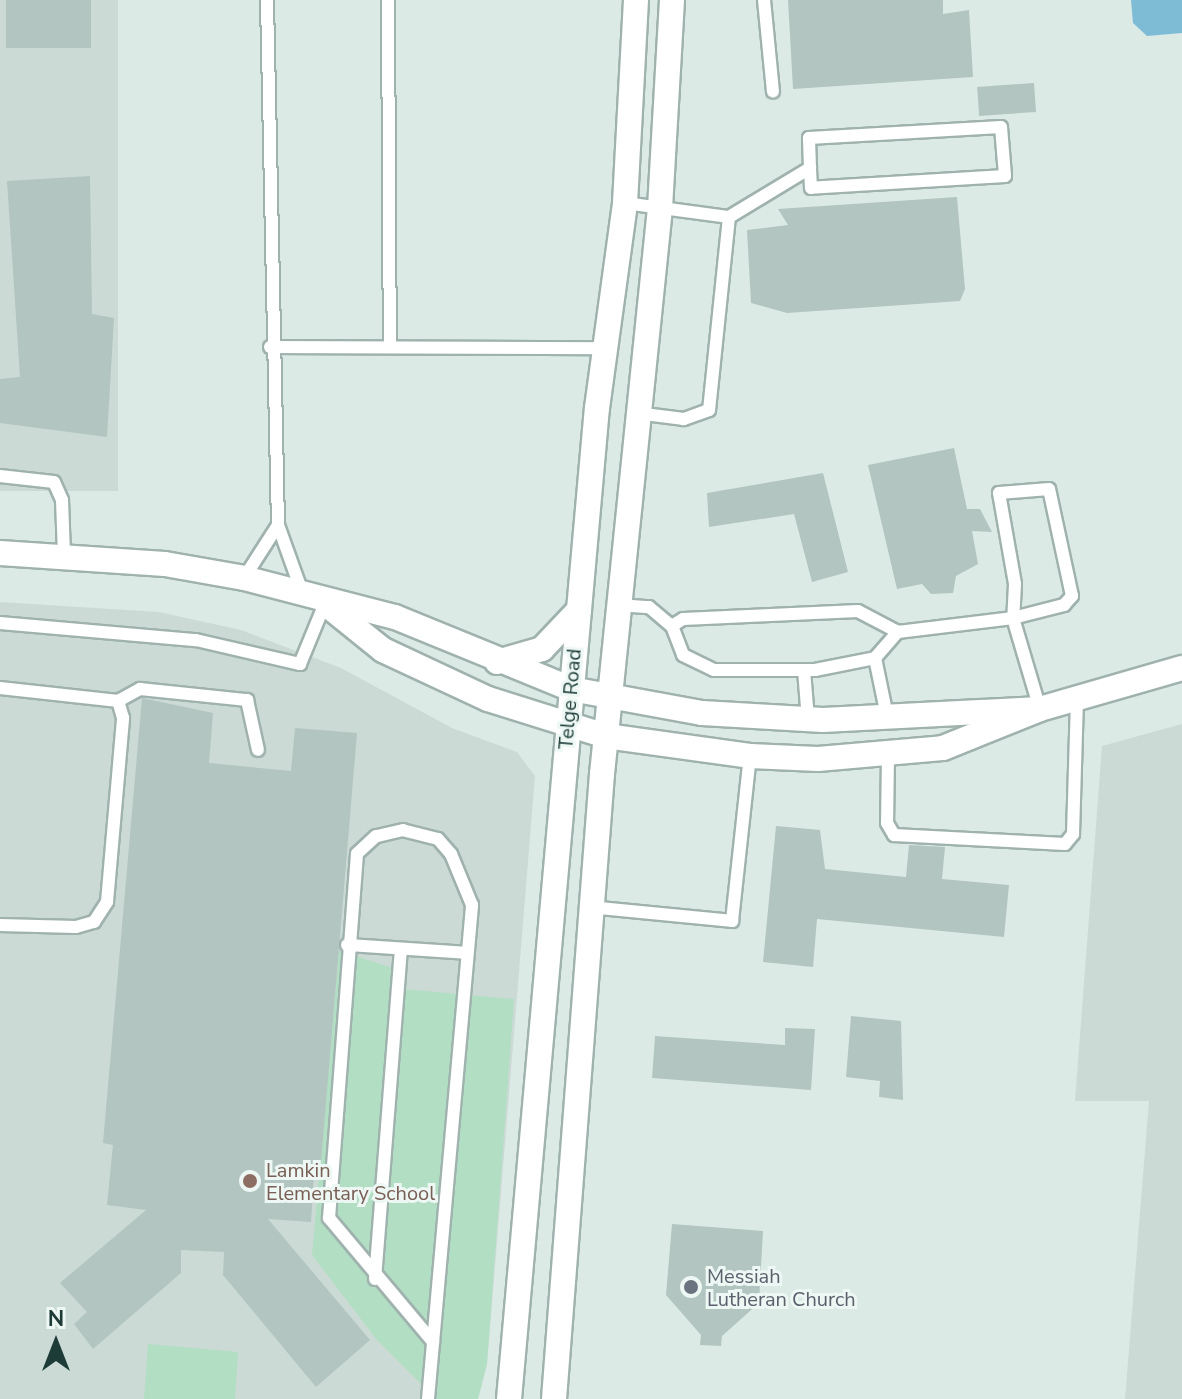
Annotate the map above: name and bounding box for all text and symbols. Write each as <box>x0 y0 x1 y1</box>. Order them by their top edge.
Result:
street label: Telge Road <box>554 648 586 750</box>
place label: Lamkin Elementary School <box>266 1158 435 1205</box>
marker: Lamkin Elementary School <box>241 1172 259 1190</box>
place label: Messiah Lutheran Church <box>707 1264 856 1311</box>
marker: Messiah Lutheran Church <box>682 1278 700 1296</box>
north arrow <box>16 1303 96 1383</box>
text: N <box>48 1304 64 1334</box>

